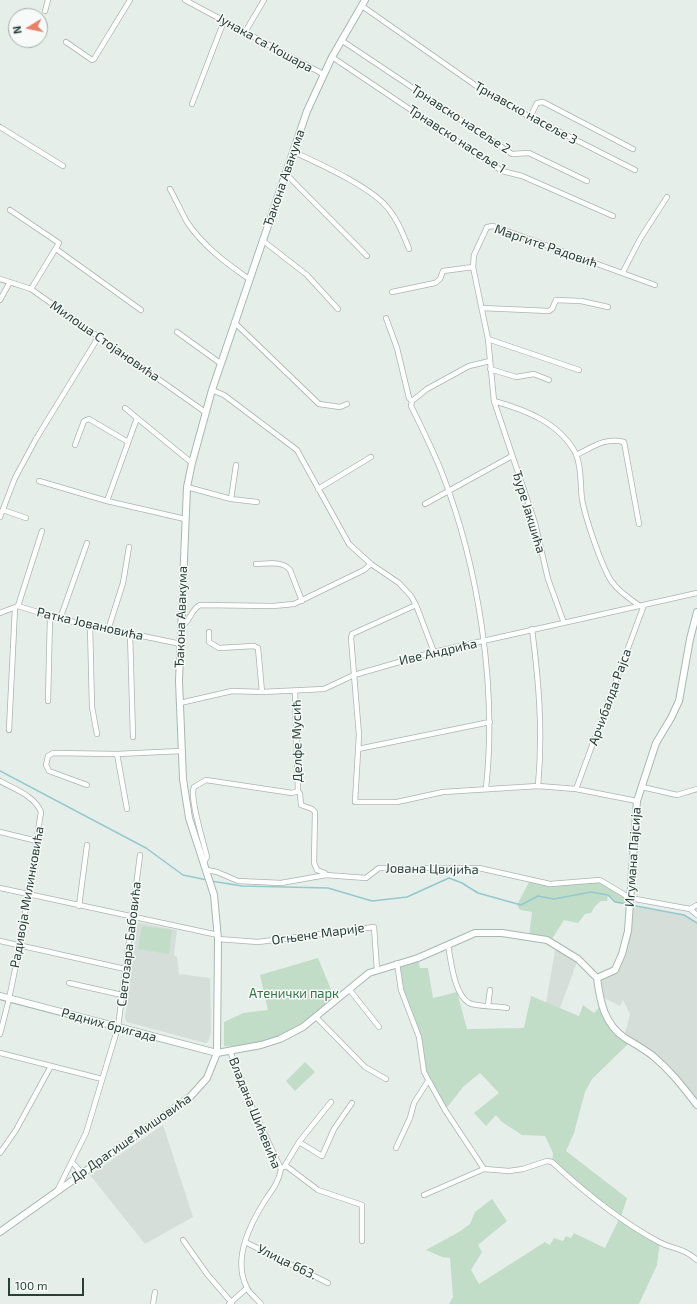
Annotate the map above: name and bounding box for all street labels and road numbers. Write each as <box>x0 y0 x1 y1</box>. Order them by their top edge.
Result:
street label: Јунака са Кошара <box>214 10 316 76</box>
street label: Трнавско насеље 3 <box>472 78 580 148</box>
street label: Трнавско насеље 2 <box>408 81 514 157</box>
street label: Трнавско насеље 1 <box>405 102 509 176</box>
street label: Ђакона Авакума <box>260 127 308 229</box>
street label: Маргите Радовић <box>492 221 600 271</box>
street label: Милоша Стојановића <box>47 297 163 385</box>
street label: Ђуре Јакшића <box>509 469 549 555</box>
street label: Ђакона Авакума <box>171 566 191 668</box>
street label: Ратка Јовановића <box>35 604 145 644</box>
street label: Иве Андрића <box>398 635 478 669</box>
street label: Арчибалда Рајса <box>585 647 635 747</box>
street label: Делфе Мусић <box>288 700 306 782</box>
street label: Игумана Пајсија <box>622 807 644 907</box>
street label: Радивоја Милинковића <box>7 825 47 969</box>
street label: Јована Цвијића <box>385 860 479 878</box>
street label: Светозара Бабовића <box>114 881 144 1007</box>
street label: Огњене Марије <box>270 920 366 948</box>
street label: Радних бригада <box>60 1005 158 1045</box>
street label: Владана Шићевића <box>225 1055 285 1171</box>
street label: Др Драгише Мишовића <box>68 1090 194 1186</box>
street label: Улица 663. <box>255 1241 319 1283</box>

